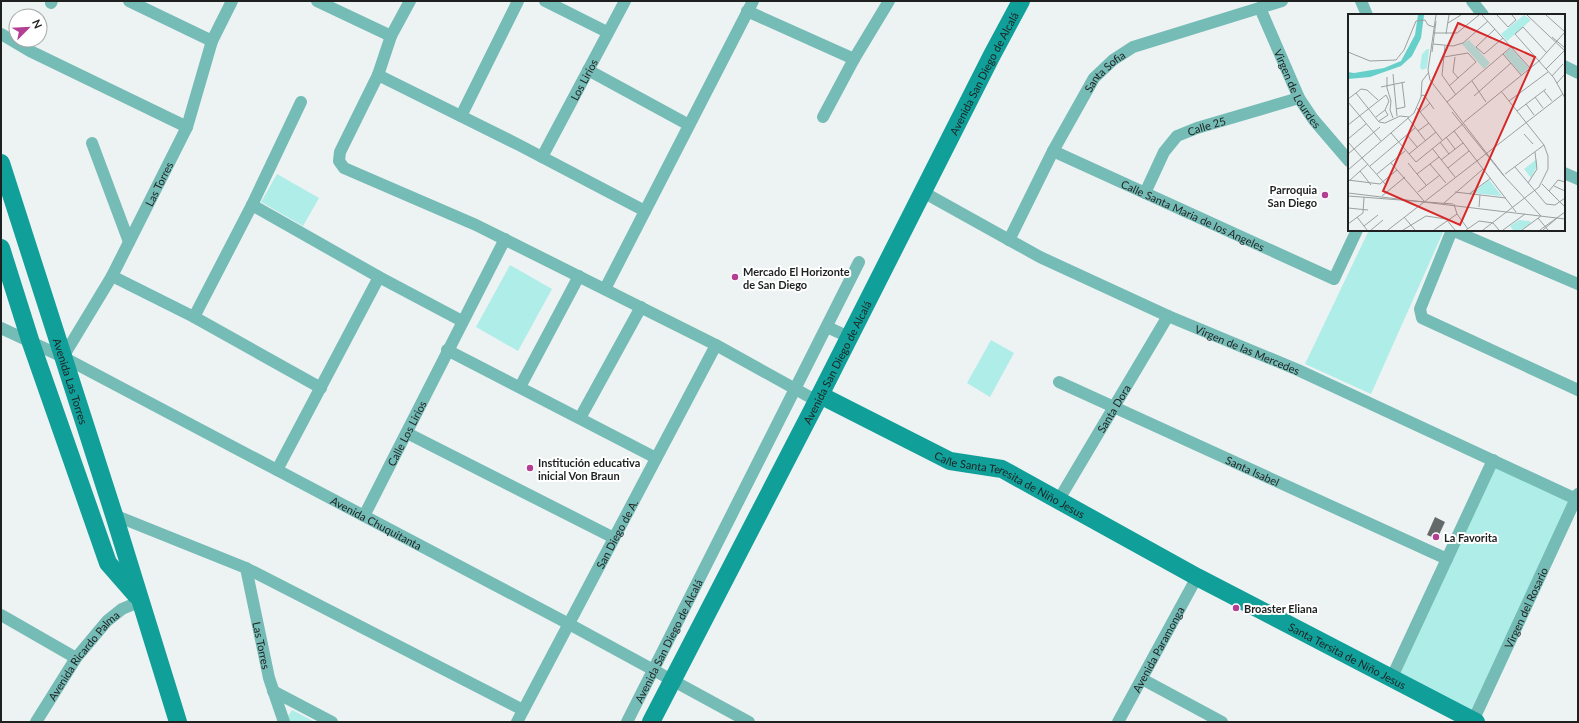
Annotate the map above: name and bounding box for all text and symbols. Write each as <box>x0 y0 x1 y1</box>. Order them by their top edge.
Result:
north arrow <box>8 8 48 48</box>
street label: Avenida San Diego de Alcalá <box>946 9 1021 137</box>
inset map <box>1348 14 1565 231</box>
text: N <box>30 17 45 30</box>
street label: Virgen de Lourdes <box>1272 47 1324 131</box>
street label: Santa Sofia <box>1081 48 1127 94</box>
street label: Los Lirios <box>567 56 600 102</box>
street label: Calle 25 <box>1185 113 1227 138</box>
street label: Las Torres <box>142 159 175 208</box>
street label: Calle Santa Maria de los Angeles <box>1119 177 1267 253</box>
place label: Parroquia San Diego <box>1268 183 1317 209</box>
marker: Parroquia San Diego <box>1320 190 1330 200</box>
place label: Mercado El Horizonte de San Diego <box>743 265 850 291</box>
marker: Mercado El Horizonte de San Diego <box>730 272 740 282</box>
street label: Avenida San Diego de Alcalá <box>800 298 873 426</box>
street label: Virgen de las Mercedes <box>1193 322 1302 377</box>
street label: Avenida Las Torres <box>51 336 91 426</box>
street label: Santa Dora <box>1094 382 1132 435</box>
street label: Calle Los Lirios <box>384 398 428 468</box>
street label: Calle Santa Teresita de Niño Jesus <box>933 448 1088 520</box>
street label: Santa Isabel <box>1224 453 1282 488</box>
place label: Institución educativa inicial Von Braun <box>538 456 640 482</box>
marker: Institución educativa inicial Von Braun <box>525 463 535 473</box>
street label: Avenida Chuquitanta <box>329 493 424 552</box>
street label: San Diego de A. <box>593 497 640 570</box>
place label: La Favorita <box>1444 531 1497 544</box>
marker: La Favorita <box>1431 532 1441 542</box>
street label: Virgen del Rosario <box>1501 565 1550 650</box>
street label: Avenida San Diego de Alcalá <box>631 577 705 705</box>
place label: Broaster Eliana <box>1244 602 1318 615</box>
marker: Broaster Eliana <box>1231 603 1241 613</box>
street label: Avenida Paramonga <box>1129 604 1186 694</box>
street label: Avenida Ricardo Palma <box>45 608 121 703</box>
street label: Santa Tersita de Niño Jesus <box>1287 619 1409 691</box>
street label: Las Torres <box>251 620 274 670</box>

